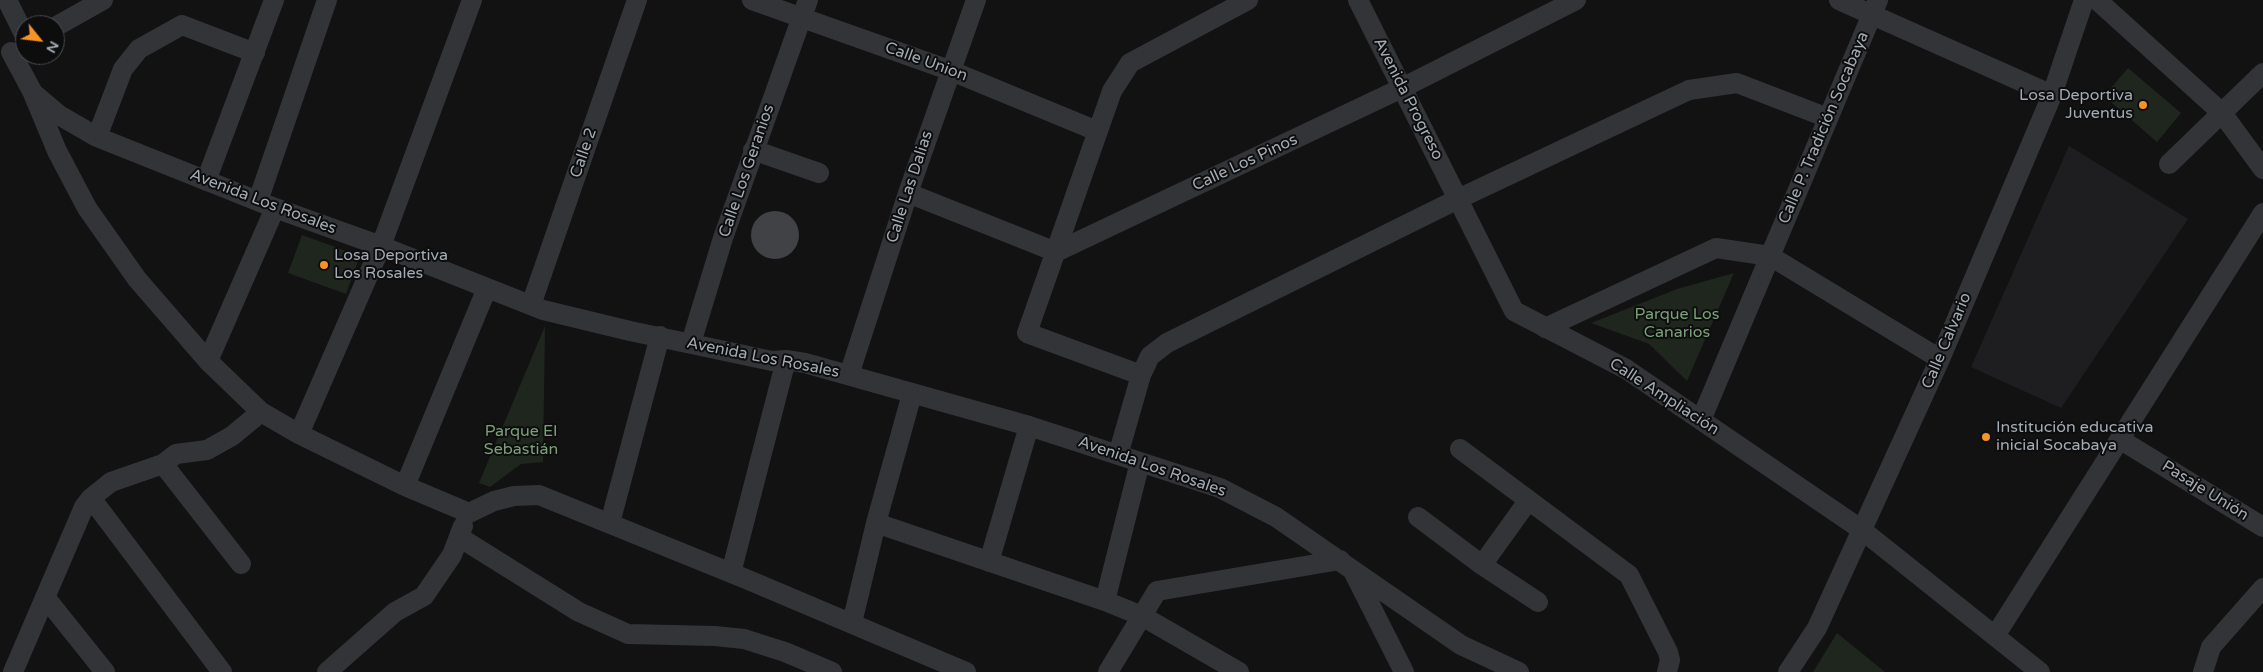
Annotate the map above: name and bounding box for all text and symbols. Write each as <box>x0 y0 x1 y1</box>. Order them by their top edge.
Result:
north arrow <box>15 15 65 65</box>
street label: Calle P. Tradición Socabaya <box>1775 29 1873 227</box>
street label: Avenida Progreso <box>1369 35 1447 163</box>
text: N <box>43 38 63 56</box>
street label: Calle Union <box>882 38 970 86</box>
place label: Losa Deportiva Juventus <box>2019 86 2133 124</box>
marker: Losa Deportiva Juventus <box>2137 99 2149 111</box>
street label: Calle Los Geranios <box>715 102 779 240</box>
street label: Calle 2 <box>567 126 601 180</box>
street label: Calle Las Dalias <box>883 128 937 246</box>
street label: Calle Los Pinos <box>1189 130 1301 196</box>
street label: Avenida Los Rosales <box>187 165 339 239</box>
place label: Losa Deportiva Los Rosales <box>334 246 448 284</box>
marker: Losa Deportiva Los Rosales <box>318 259 330 271</box>
street label: Calle Calvario <box>1918 290 1976 392</box>
park label: Parque Los Canarios <box>1635 305 1719 343</box>
street label: Avenida Los Rosales <box>685 334 841 382</box>
street label: Calle Ampliación <box>1606 354 1722 440</box>
place label: Institución educativa inicial Socabaya <box>1996 418 2154 456</box>
park label: Parque El Sebastián <box>484 422 558 460</box>
marker: Institución educativa inicial Socabaya <box>1980 431 1992 443</box>
street label: Avenida Los Rosales <box>1076 433 1228 501</box>
street label: Pasaje Unión <box>2158 457 2252 525</box>

